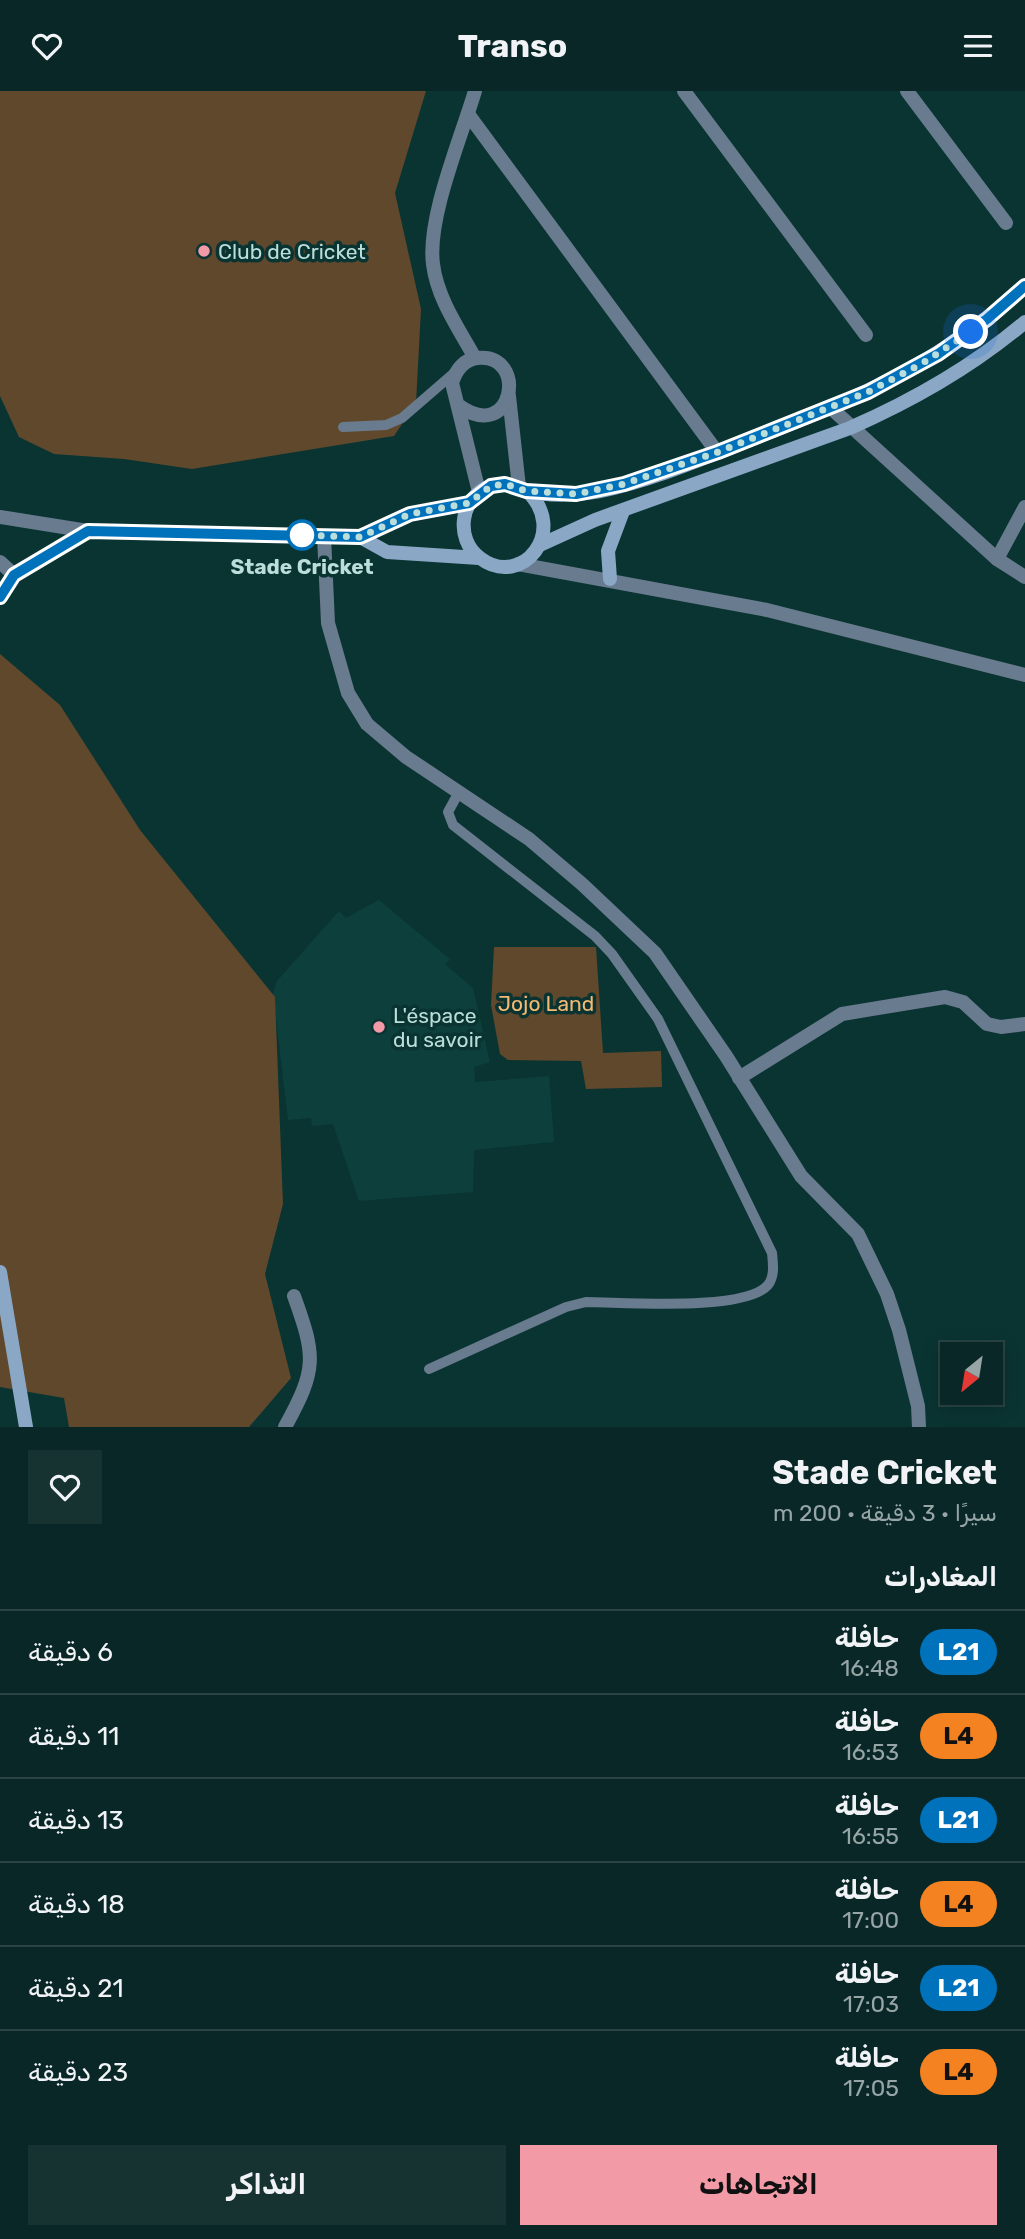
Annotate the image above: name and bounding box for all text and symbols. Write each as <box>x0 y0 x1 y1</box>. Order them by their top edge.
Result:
icon: heart <box>28 27 66 65</box>
text: Transo <box>458 27 567 65</box>
icon: menu <box>959 27 997 65</box>
place label: Club de Cricket <box>218 239 366 264</box>
marker: Club de Cricket <box>196 243 212 259</box>
your location <box>953 314 988 349</box>
marker: Stade Cricket <box>287 520 317 550</box>
place label: Stade Cricket <box>230 554 374 579</box>
park label: Jojo Land <box>498 991 594 1016</box>
place label: L'éspace du savoir <box>393 1003 482 1052</box>
marker: L'éspace du savoir <box>371 1019 387 1035</box>
north arrow <box>940 1342 1003 1405</box>
map controls <box>940 1342 1003 1405</box>
button: heart <box>28 1450 102 1524</box>
text: Stade Cricket <box>772 1453 997 1492</box>
text: سيرًا · 3 دقيقة · 200 m <box>773 1499 997 1527</box>
text: المغادرات <box>884 1562 997 1593</box>
text: حافلة <box>835 1623 899 1654</box>
text: 6 دقيقة <box>28 1637 113 1668</box>
text: L21 <box>938 1638 979 1666</box>
text: 16:48 <box>840 1654 899 1682</box>
text: حافلة <box>835 1707 899 1738</box>
text: 11 دقيقة <box>28 1721 119 1752</box>
text: L4 <box>943 1722 974 1750</box>
text: 16:53 <box>842 1738 899 1766</box>
text: حافلة <box>835 1791 899 1822</box>
text: 13 دقيقة <box>28 1805 124 1836</box>
text: L21 <box>938 1806 979 1834</box>
text: 16:55 <box>842 1822 899 1850</box>
text: حافلة <box>835 1875 899 1906</box>
text: 18 دقيقة <box>28 1889 125 1920</box>
text: L4 <box>943 1890 974 1918</box>
text: 17:00 <box>842 1906 899 1934</box>
text: حافلة <box>835 1959 899 1990</box>
text: 21 دقيقة <box>28 1973 124 2004</box>
text: L21 <box>938 1974 979 2002</box>
text: 17:03 <box>843 1990 899 2018</box>
text: حافلة <box>835 2043 899 2074</box>
text: 23 دقيقة <box>28 2057 128 2088</box>
text: L4 <box>943 2058 974 2086</box>
text: 17:05 <box>843 2074 899 2102</box>
button: التذاكر <box>28 2145 506 2225</box>
button: الاتجاهات <box>520 2145 997 2225</box>

